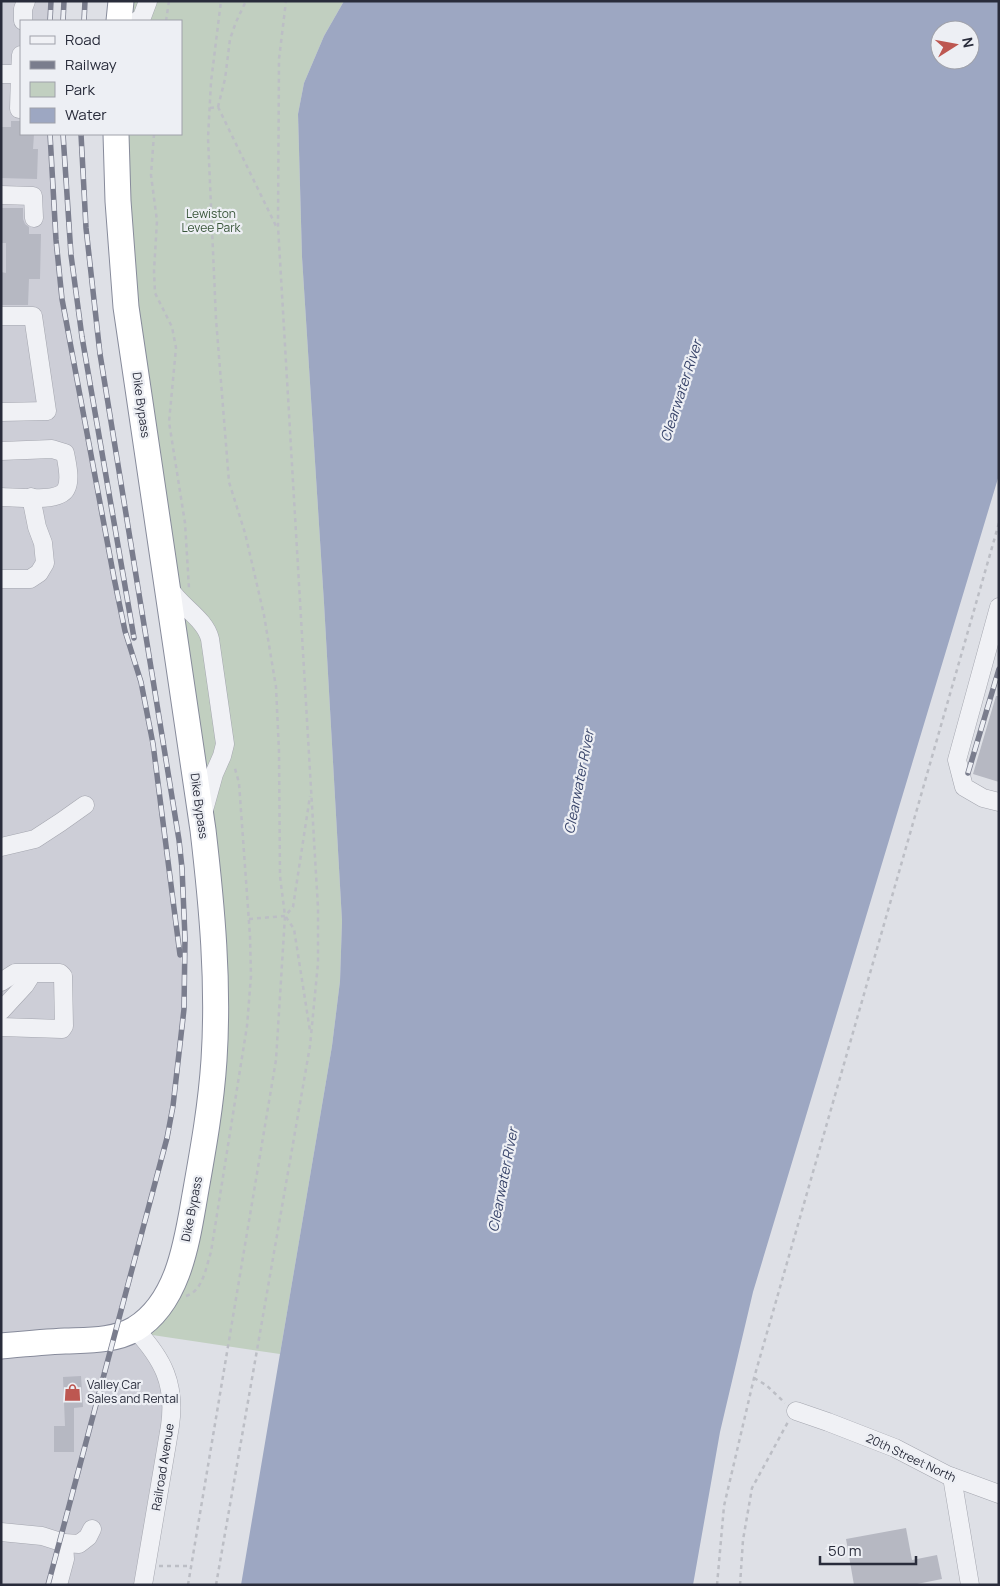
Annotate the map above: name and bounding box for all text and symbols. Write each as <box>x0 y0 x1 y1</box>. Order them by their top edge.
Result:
legend <box>20 20 182 135</box>
north arrow <box>930 20 980 70</box>
text: Road <box>65 29 101 50</box>
text: N <box>958 36 979 49</box>
text: Railway <box>65 54 117 75</box>
text: Park <box>65 79 95 100</box>
text: Water <box>65 104 107 125</box>
park label: Lewiston Levee Park <box>181 205 242 236</box>
water label: Clearwater River <box>655 336 707 444</box>
street label: Dike Bypass <box>128 371 155 439</box>
water label: Clearwater River <box>559 726 598 836</box>
street label: Dike Bypass <box>186 772 213 840</box>
water label: Clearwater River <box>483 1124 522 1234</box>
street label: Dike Bypass <box>177 1175 206 1243</box>
place label: Valley Car Sales and Rental <box>87 1376 179 1407</box>
shop icon: Valley Car Sales and Rental <box>63 1382 83 1402</box>
street label: Railroad Avenue <box>147 1422 178 1512</box>
street label: 20th Street North <box>863 1429 959 1486</box>
scale bar <box>820 1534 916 1566</box>
text: 50 m <box>828 1540 862 1561</box>

